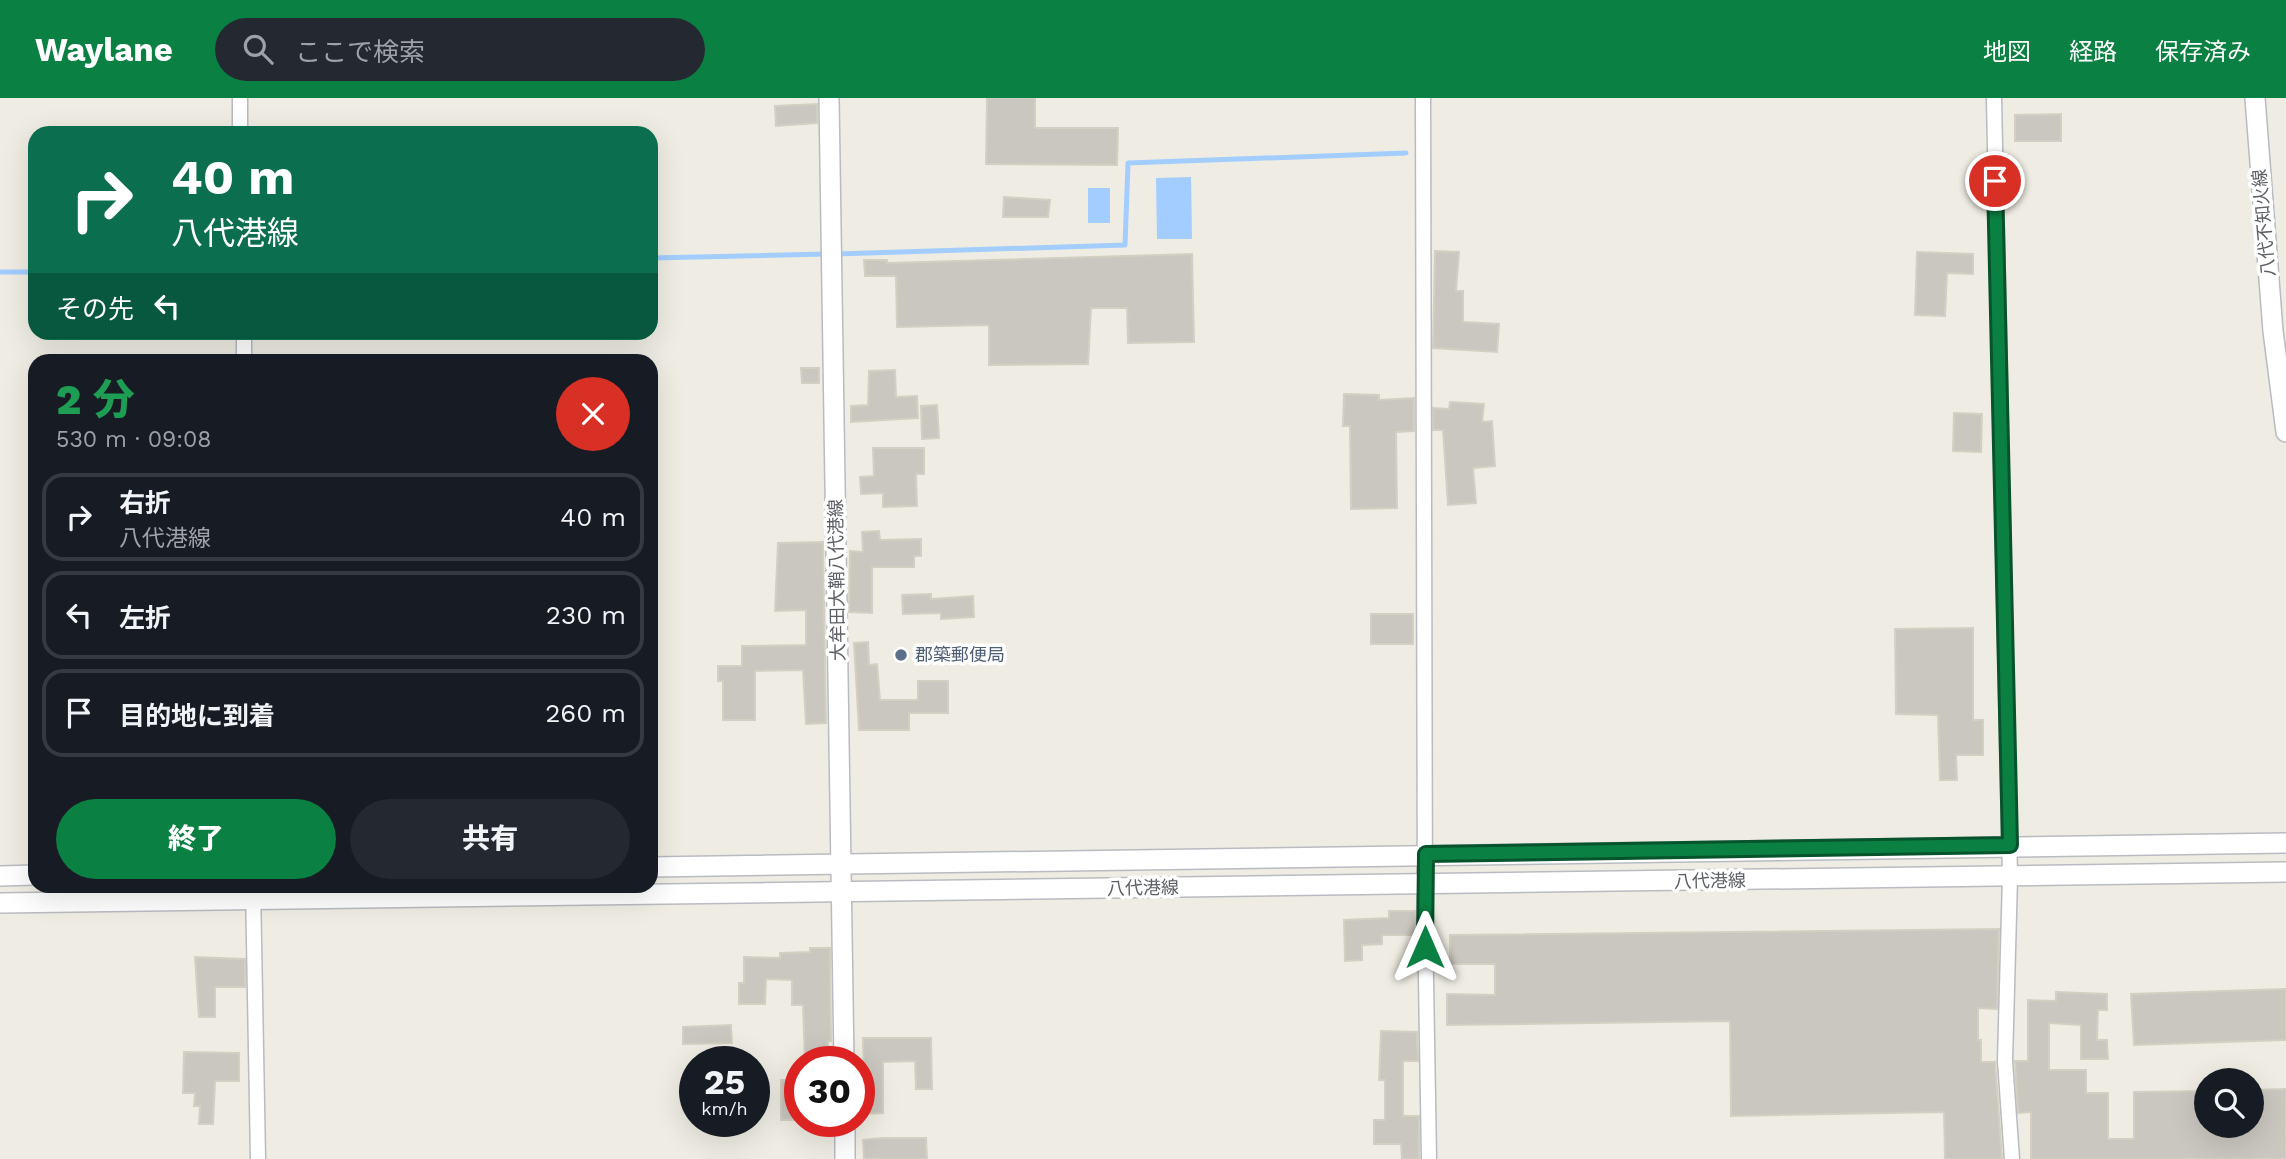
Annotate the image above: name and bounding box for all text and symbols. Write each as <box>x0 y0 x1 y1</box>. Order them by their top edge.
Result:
search box <box>215 18 705 81</box>
text: Waylane <box>35 30 173 69</box>
icon: search <box>239 30 277 68</box>
text: ここで検索 <box>295 37 425 67</box>
text: 地図 <box>1983 38 2031 66</box>
text: 経路 <box>2069 38 2117 66</box>
text: 保存済み <box>2155 38 2251 66</box>
text: 40 m <box>171 148 294 206</box>
pin <box>1965 151 2025 211</box>
icon: right <box>56 154 147 245</box>
icon: arrive <box>1976 162 2014 200</box>
street label: 八代不知火線 <box>2248 168 2279 278</box>
text: 八代港線 <box>171 214 299 252</box>
icon: left <box>148 287 186 325</box>
text: その先 <box>56 294 134 324</box>
text: 2 分 <box>56 375 134 424</box>
button: close <box>556 377 630 451</box>
text: 530 m · 09:08 <box>56 426 212 453</box>
text: 右折 <box>119 488 171 518</box>
icon: right <box>60 498 98 536</box>
street label: 大牟田大鞘八代港線 <box>825 499 848 661</box>
text: 40 m <box>560 502 626 532</box>
text: 八代港線 <box>119 525 211 552</box>
icon: left <box>60 596 98 634</box>
text: 230 m <box>546 600 626 630</box>
text: 左折 <box>119 603 171 633</box>
place label: 郡築郵便局 <box>915 644 1005 665</box>
marker: 郡築郵便局 <box>893 647 909 663</box>
icon: arrive <box>60 694 98 732</box>
text: 260 m <box>545 698 626 728</box>
text: 目的地に到着 <box>119 701 275 731</box>
button: 終了 <box>56 799 336 879</box>
button: 共有 <box>350 799 630 879</box>
street label: 八代港線 <box>1674 869 1746 892</box>
street label: 八代港線 <box>1107 876 1179 899</box>
position arrow <box>1388 910 1462 984</box>
speed limit sign: 30 <box>784 1046 875 1137</box>
text: 25 <box>704 1061 745 1103</box>
map controls <box>2194 1068 2264 1138</box>
button: search <box>2194 1068 2264 1138</box>
text: km/h <box>701 1098 748 1119</box>

